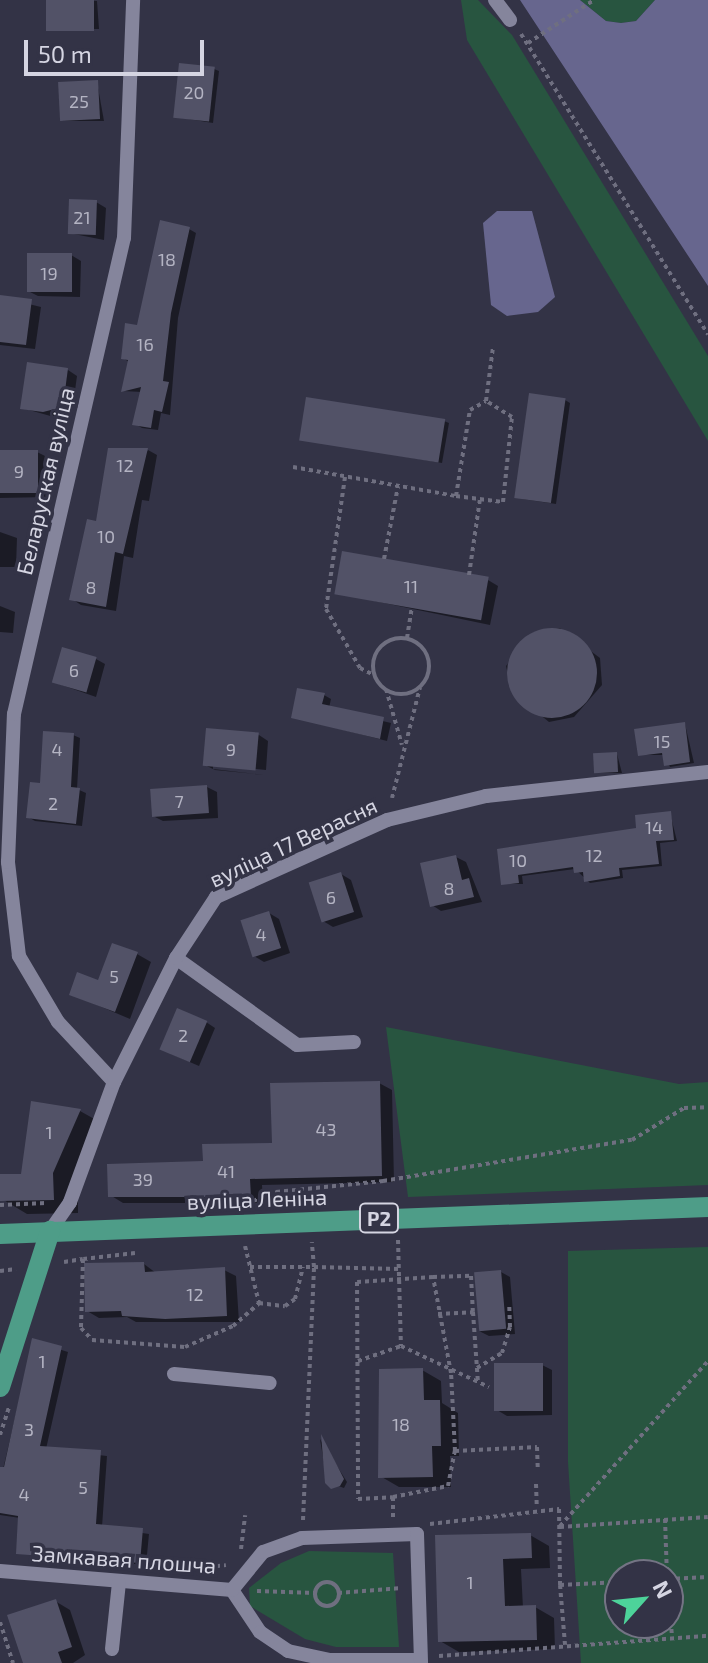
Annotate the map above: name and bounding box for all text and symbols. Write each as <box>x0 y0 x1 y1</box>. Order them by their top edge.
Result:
scale bar <box>28 24 208 74</box>
text: 50 m <box>38 39 92 68</box>
house number: 20 <box>184 81 204 103</box>
house number: 25 <box>69 90 89 112</box>
house number: 21 <box>73 206 91 228</box>
house number: 18 <box>158 248 176 270</box>
house number: 19 <box>40 262 58 284</box>
house number: 16 <box>136 333 154 355</box>
street label: Беларуская вуліца <box>11 385 79 577</box>
house number: 12 <box>116 454 134 476</box>
house number: 9 <box>14 460 24 482</box>
house number: 10 <box>97 525 115 547</box>
house number: 11 <box>404 575 418 597</box>
house number: 8 <box>86 576 96 598</box>
house number: 6 <box>69 659 79 681</box>
house number: 15 <box>654 730 670 752</box>
house number: 4 <box>51 738 63 760</box>
house number: 9 <box>226 738 236 760</box>
house number: 7 <box>174 790 184 812</box>
house number: 2 <box>48 792 58 814</box>
street label: вуліца 17 Верасня <box>205 792 381 892</box>
house number: 14 <box>645 816 663 838</box>
house number: 12 <box>585 844 603 866</box>
house number: 10 <box>509 849 527 871</box>
house number: 8 <box>444 877 454 899</box>
house number: 6 <box>326 886 336 908</box>
house number: 4 <box>255 923 267 945</box>
house number: 5 <box>109 965 119 987</box>
house number: 2 <box>178 1024 188 1046</box>
house number: 43 <box>315 1118 337 1140</box>
house number: 1 <box>45 1121 53 1143</box>
house number: 41 <box>217 1160 235 1182</box>
house number: 39 <box>133 1168 153 1190</box>
street label: вуліца Леніна <box>186 1183 328 1215</box>
road number: Р2 <box>357 1202 401 1234</box>
house number: 12 <box>186 1283 204 1305</box>
house number: 1 <box>38 1350 46 1372</box>
house number: 18 <box>392 1413 410 1435</box>
house number: 3 <box>24 1418 34 1440</box>
house number: 5 <box>78 1476 88 1498</box>
house number: 4 <box>18 1483 30 1505</box>
street label: Замкавая плошча <box>31 1539 217 1579</box>
north arrow <box>604 1559 684 1639</box>
house number: 1 <box>466 1571 474 1593</box>
text: N <box>648 1576 679 1602</box>

